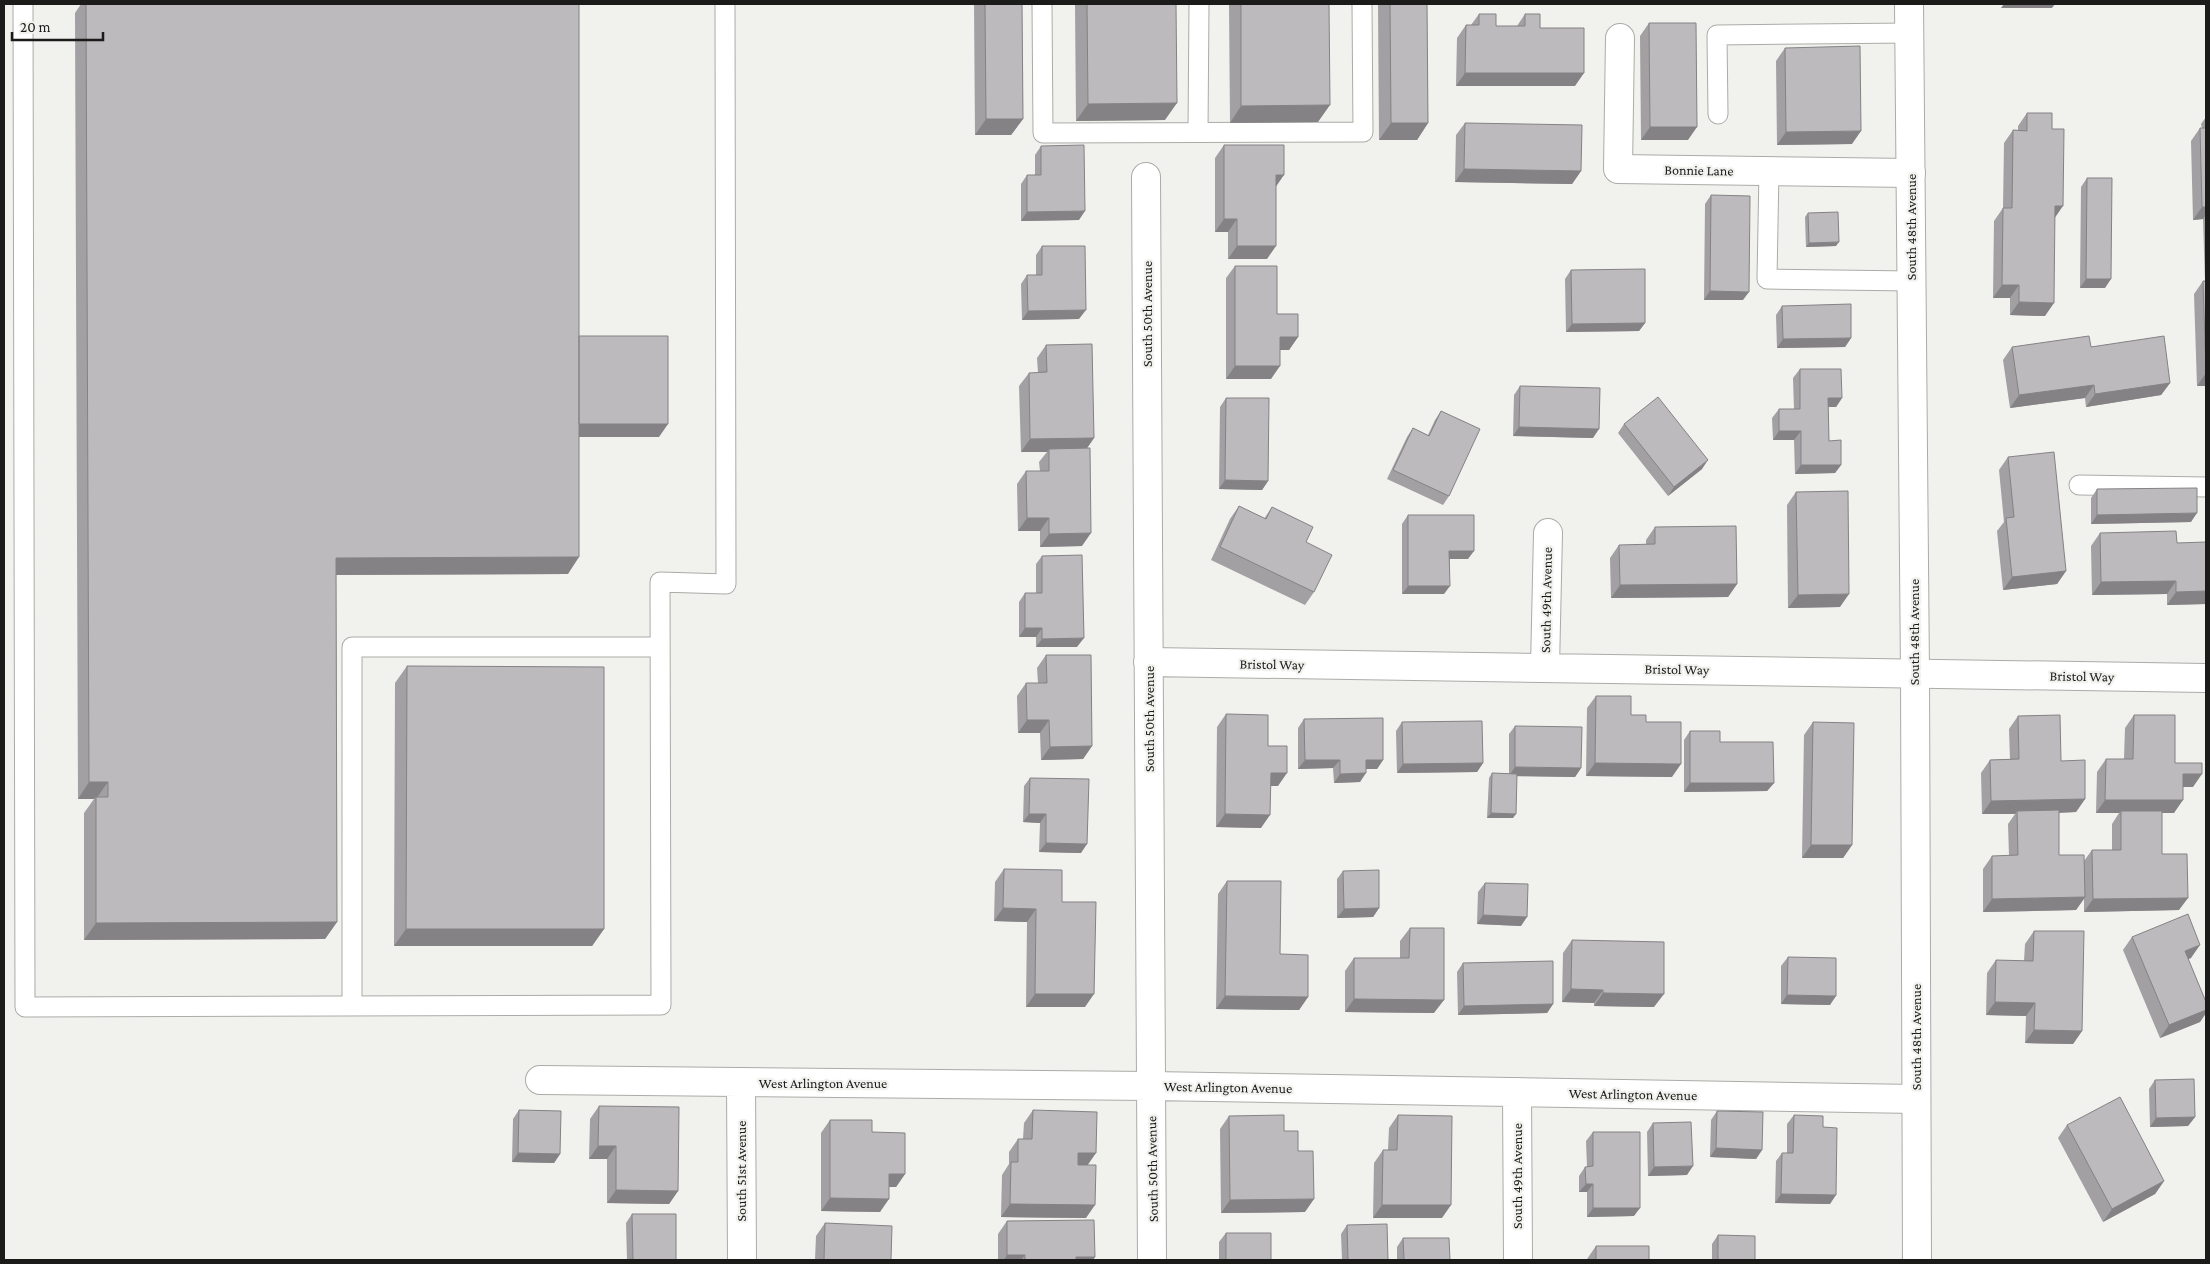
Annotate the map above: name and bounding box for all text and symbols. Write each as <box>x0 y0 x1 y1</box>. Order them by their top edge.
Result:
scale bar <box>12 10 104 42</box>
text: 20 m <box>20 19 51 35</box>
street label: Bonnie Lane <box>1664 161 1734 179</box>
street label: South 48th Avenue <box>1903 174 1919 280</box>
street label: South 50th Avenue <box>1139 261 1155 367</box>
street label: South 49th Avenue <box>1537 547 1555 653</box>
street label: South 48th Avenue <box>1906 579 1922 685</box>
street label: Bristol Way <box>1240 655 1305 673</box>
street label: Bristol Way <box>1645 660 1710 678</box>
street label: South 50th Avenue <box>1141 666 1157 772</box>
street label: Bristol Way <box>2050 667 2115 685</box>
street label: South 48th Avenue <box>1908 984 1924 1090</box>
street label: West Arlington Avenue <box>759 1075 887 1091</box>
street label: West Arlington Avenue <box>1164 1078 1292 1096</box>
street label: West Arlington Avenue <box>1569 1085 1697 1103</box>
street label: South 50th Avenue <box>1143 1116 1161 1222</box>
street label: South 51st Avenue <box>733 1121 749 1221</box>
street label: South 49th Avenue <box>1509 1123 1525 1229</box>

